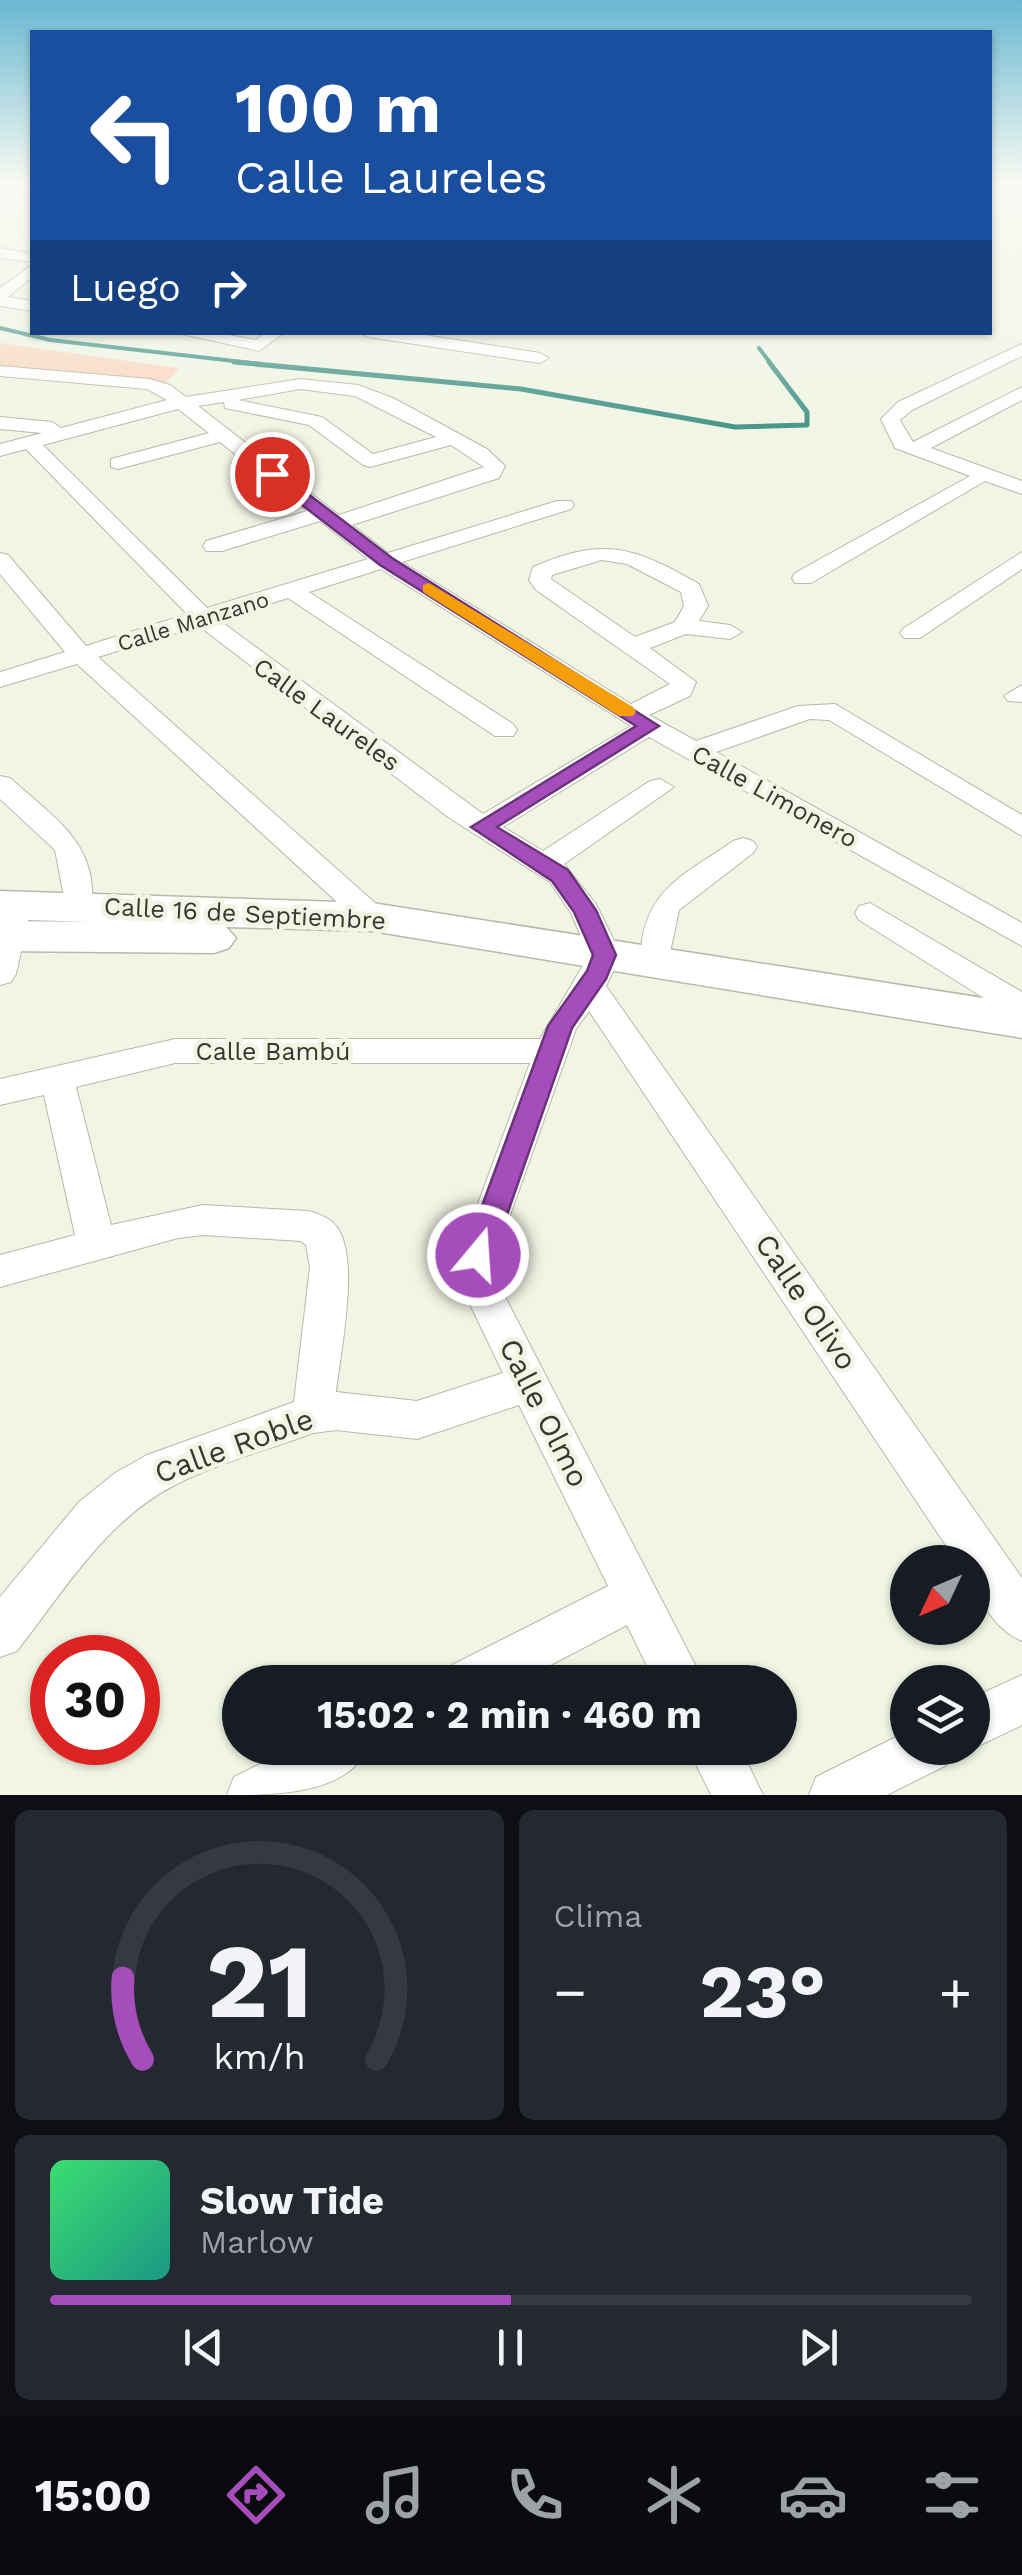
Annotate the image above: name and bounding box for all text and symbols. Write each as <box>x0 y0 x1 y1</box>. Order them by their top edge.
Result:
text: 100 m <box>235 67 441 149</box>
icon: left <box>70 70 200 200</box>
text: Calle Laureles <box>235 151 547 204</box>
icon: right <box>201 260 256 315</box>
text: Luego <box>70 266 181 310</box>
pin <box>230 432 315 517</box>
icon: arrive <box>245 447 300 502</box>
street label: Calle Manzano <box>114 587 272 656</box>
street label: Calle Laureles <box>248 652 405 777</box>
street label: Calle Limonero <box>687 739 863 854</box>
street label: Calle 16 de Septiembre <box>103 892 387 935</box>
street label: Calle Bambú <box>196 1037 350 1066</box>
position arrow <box>426 1203 530 1307</box>
street label: Calle Olivo <box>748 1227 865 1376</box>
street label: Calle Olmo <box>492 1333 597 1493</box>
street label: Calle Roble <box>150 1401 318 1490</box>
north arrow <box>890 1545 990 1645</box>
map controls <box>890 1545 990 1765</box>
speed limit sign: 30 <box>30 1635 160 1765</box>
button: layers <box>890 1665 990 1765</box>
text: 15:02 · 2 min · 460 m <box>317 1693 702 1737</box>
text: Clima <box>554 1897 642 1935</box>
text: 21 <box>206 1920 313 2042</box>
text: 23° <box>700 1947 826 2035</box>
text: − <box>554 1960 587 2024</box>
text: + <box>939 1960 972 2024</box>
text: km/h <box>213 2036 305 2078</box>
text: Slow Tide <box>200 2179 384 2223</box>
text: Marlow <box>200 2223 314 2261</box>
icon: previous <box>176 2320 231 2375</box>
icon: pause <box>483 2320 538 2375</box>
icon: next <box>791 2320 846 2375</box>
icon: directions <box>221 2460 291 2530</box>
icon: music <box>360 2460 430 2530</box>
icon: phone <box>500 2460 570 2530</box>
icon: climate <box>639 2460 709 2530</box>
icon: car <box>778 2460 848 2530</box>
icon: filters <box>917 2460 987 2530</box>
text: 15:00 <box>35 2469 152 2522</box>

